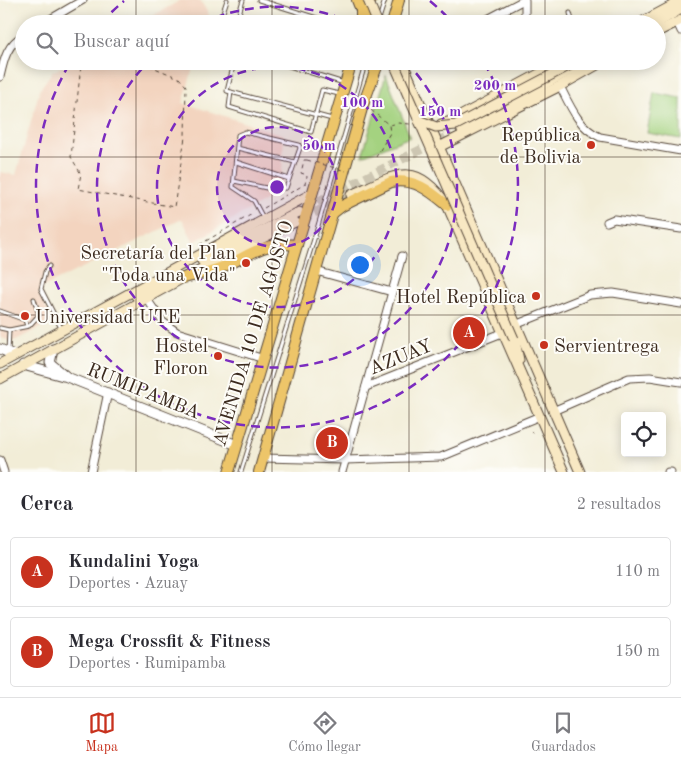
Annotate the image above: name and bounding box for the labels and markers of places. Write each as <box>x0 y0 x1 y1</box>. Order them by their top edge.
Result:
place label: República de Bolivia <box>500 127 582 168</box>
marker: República de Bolivia <box>585 139 597 151</box>
centre of rings <box>268 178 286 196</box>
place label: Secretaría del Plan "Toda una Vida" <box>80 245 236 286</box>
marker: Secretaría del Plan "Toda una Vida" <box>240 257 252 269</box>
place label: Hotel República <box>396 289 527 308</box>
marker: Hotel República <box>530 290 542 302</box>
place label: Universidad UTE <box>35 309 180 328</box>
marker: Universidad UTE <box>19 310 31 322</box>
pin: A <box>453 314 485 352</box>
place label: Hostel Floron <box>153 338 208 379</box>
place label: Servientrega <box>554 338 660 357</box>
marker: Servientrega <box>538 339 550 351</box>
marker: Hostel Floron <box>212 350 224 362</box>
pin: B <box>316 424 348 462</box>

